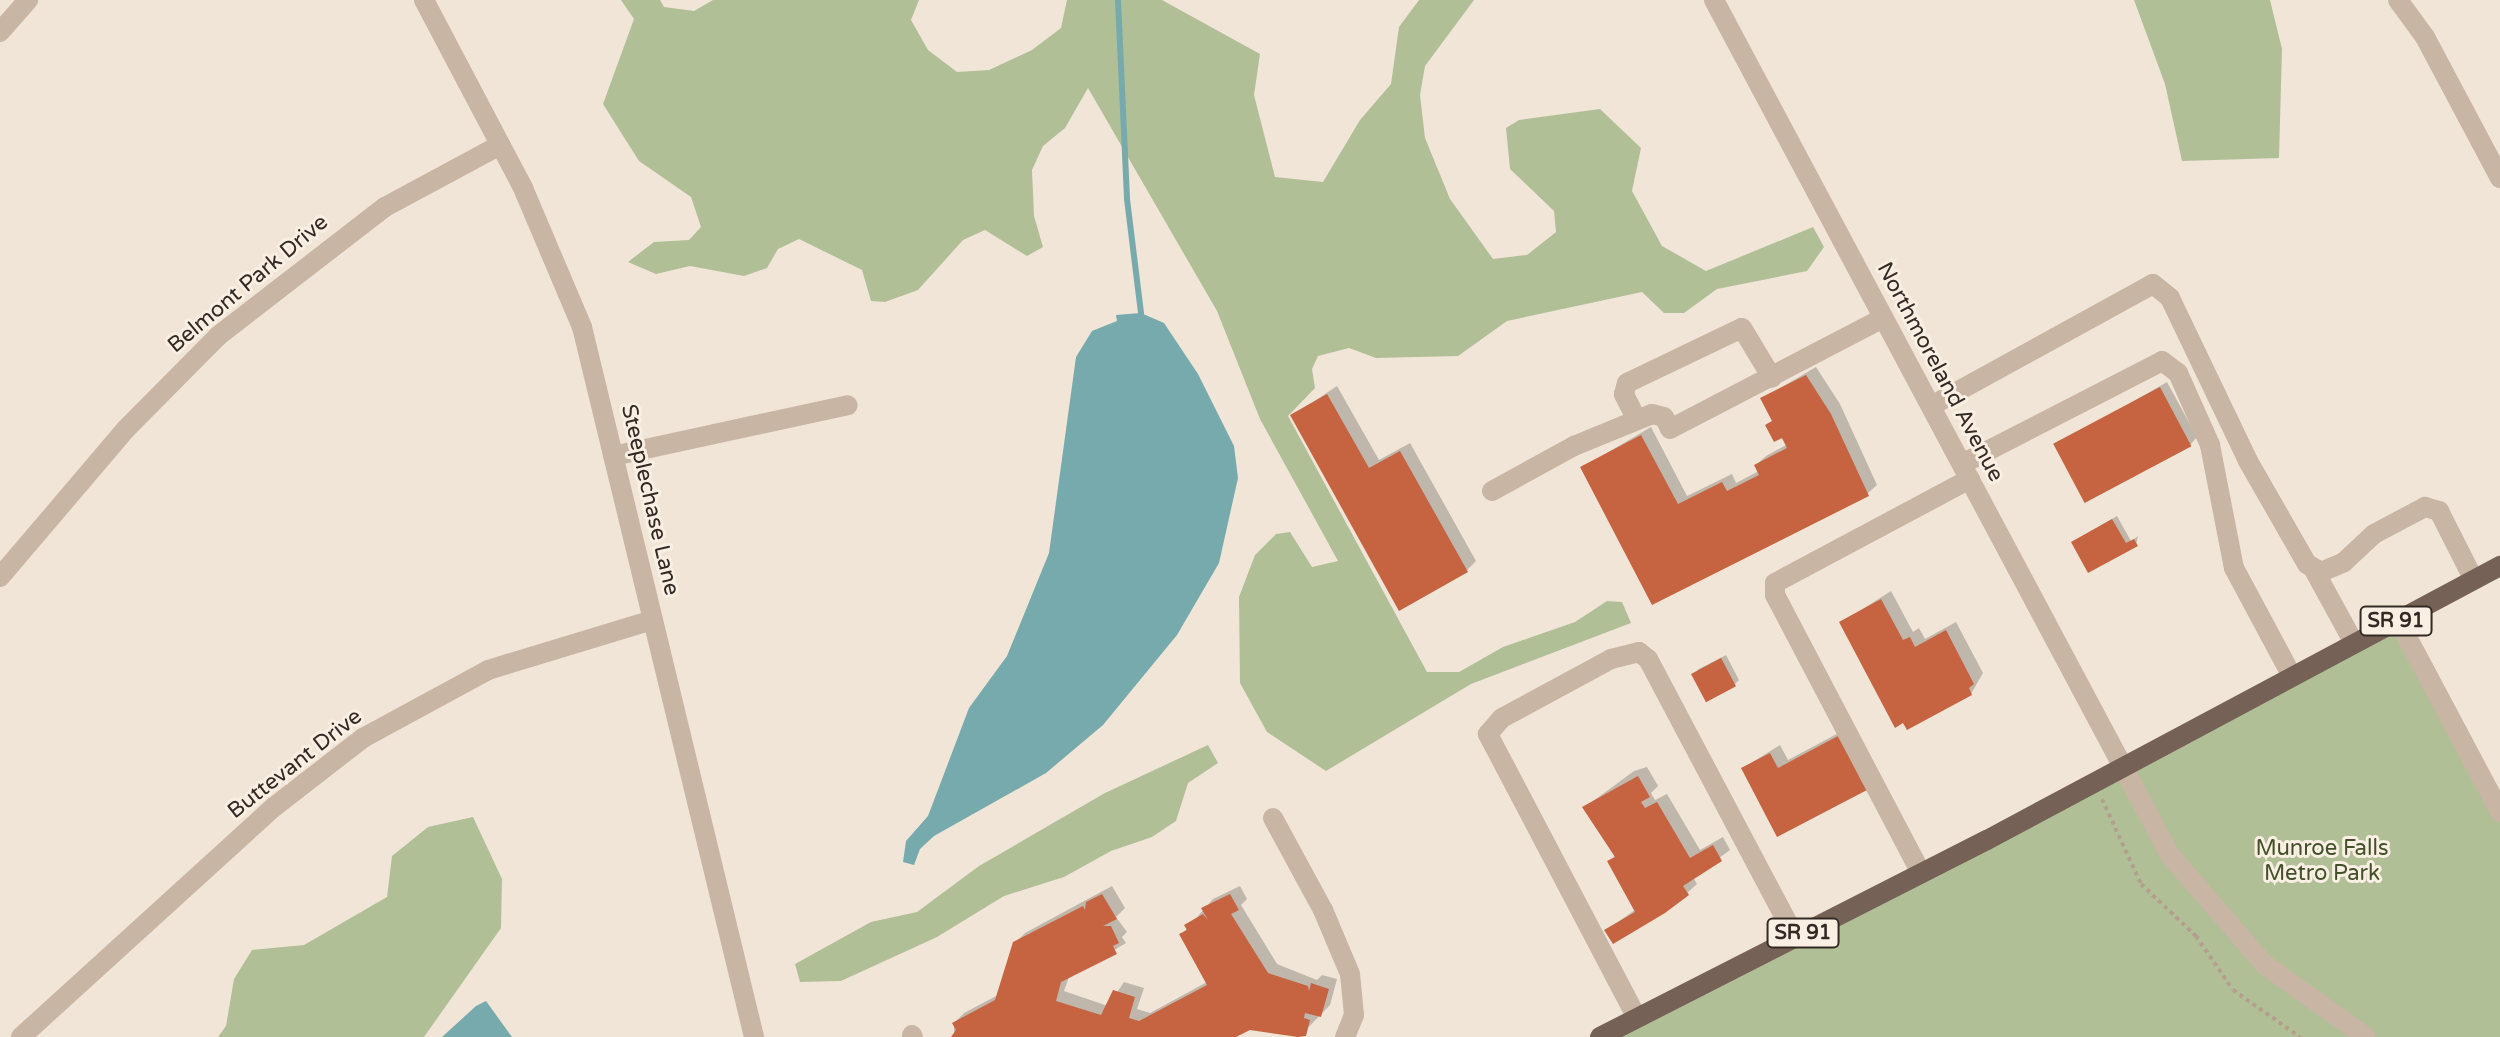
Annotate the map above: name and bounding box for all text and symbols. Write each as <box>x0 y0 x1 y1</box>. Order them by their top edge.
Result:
street label: Belmont Park Drive <box>163 209 333 359</box>
street label: Northmoreland Avenue <box>1871 258 2009 486</box>
street label: Steeplechase Lane <box>615 402 685 598</box>
road number: SR 91 <box>2358 605 2434 637</box>
street label: Buttevant Drive <box>223 703 367 825</box>
park label: Munroe Falls Metro Park <box>2256 835 2388 886</box>
road number: SR 91 <box>1765 917 1841 949</box>

